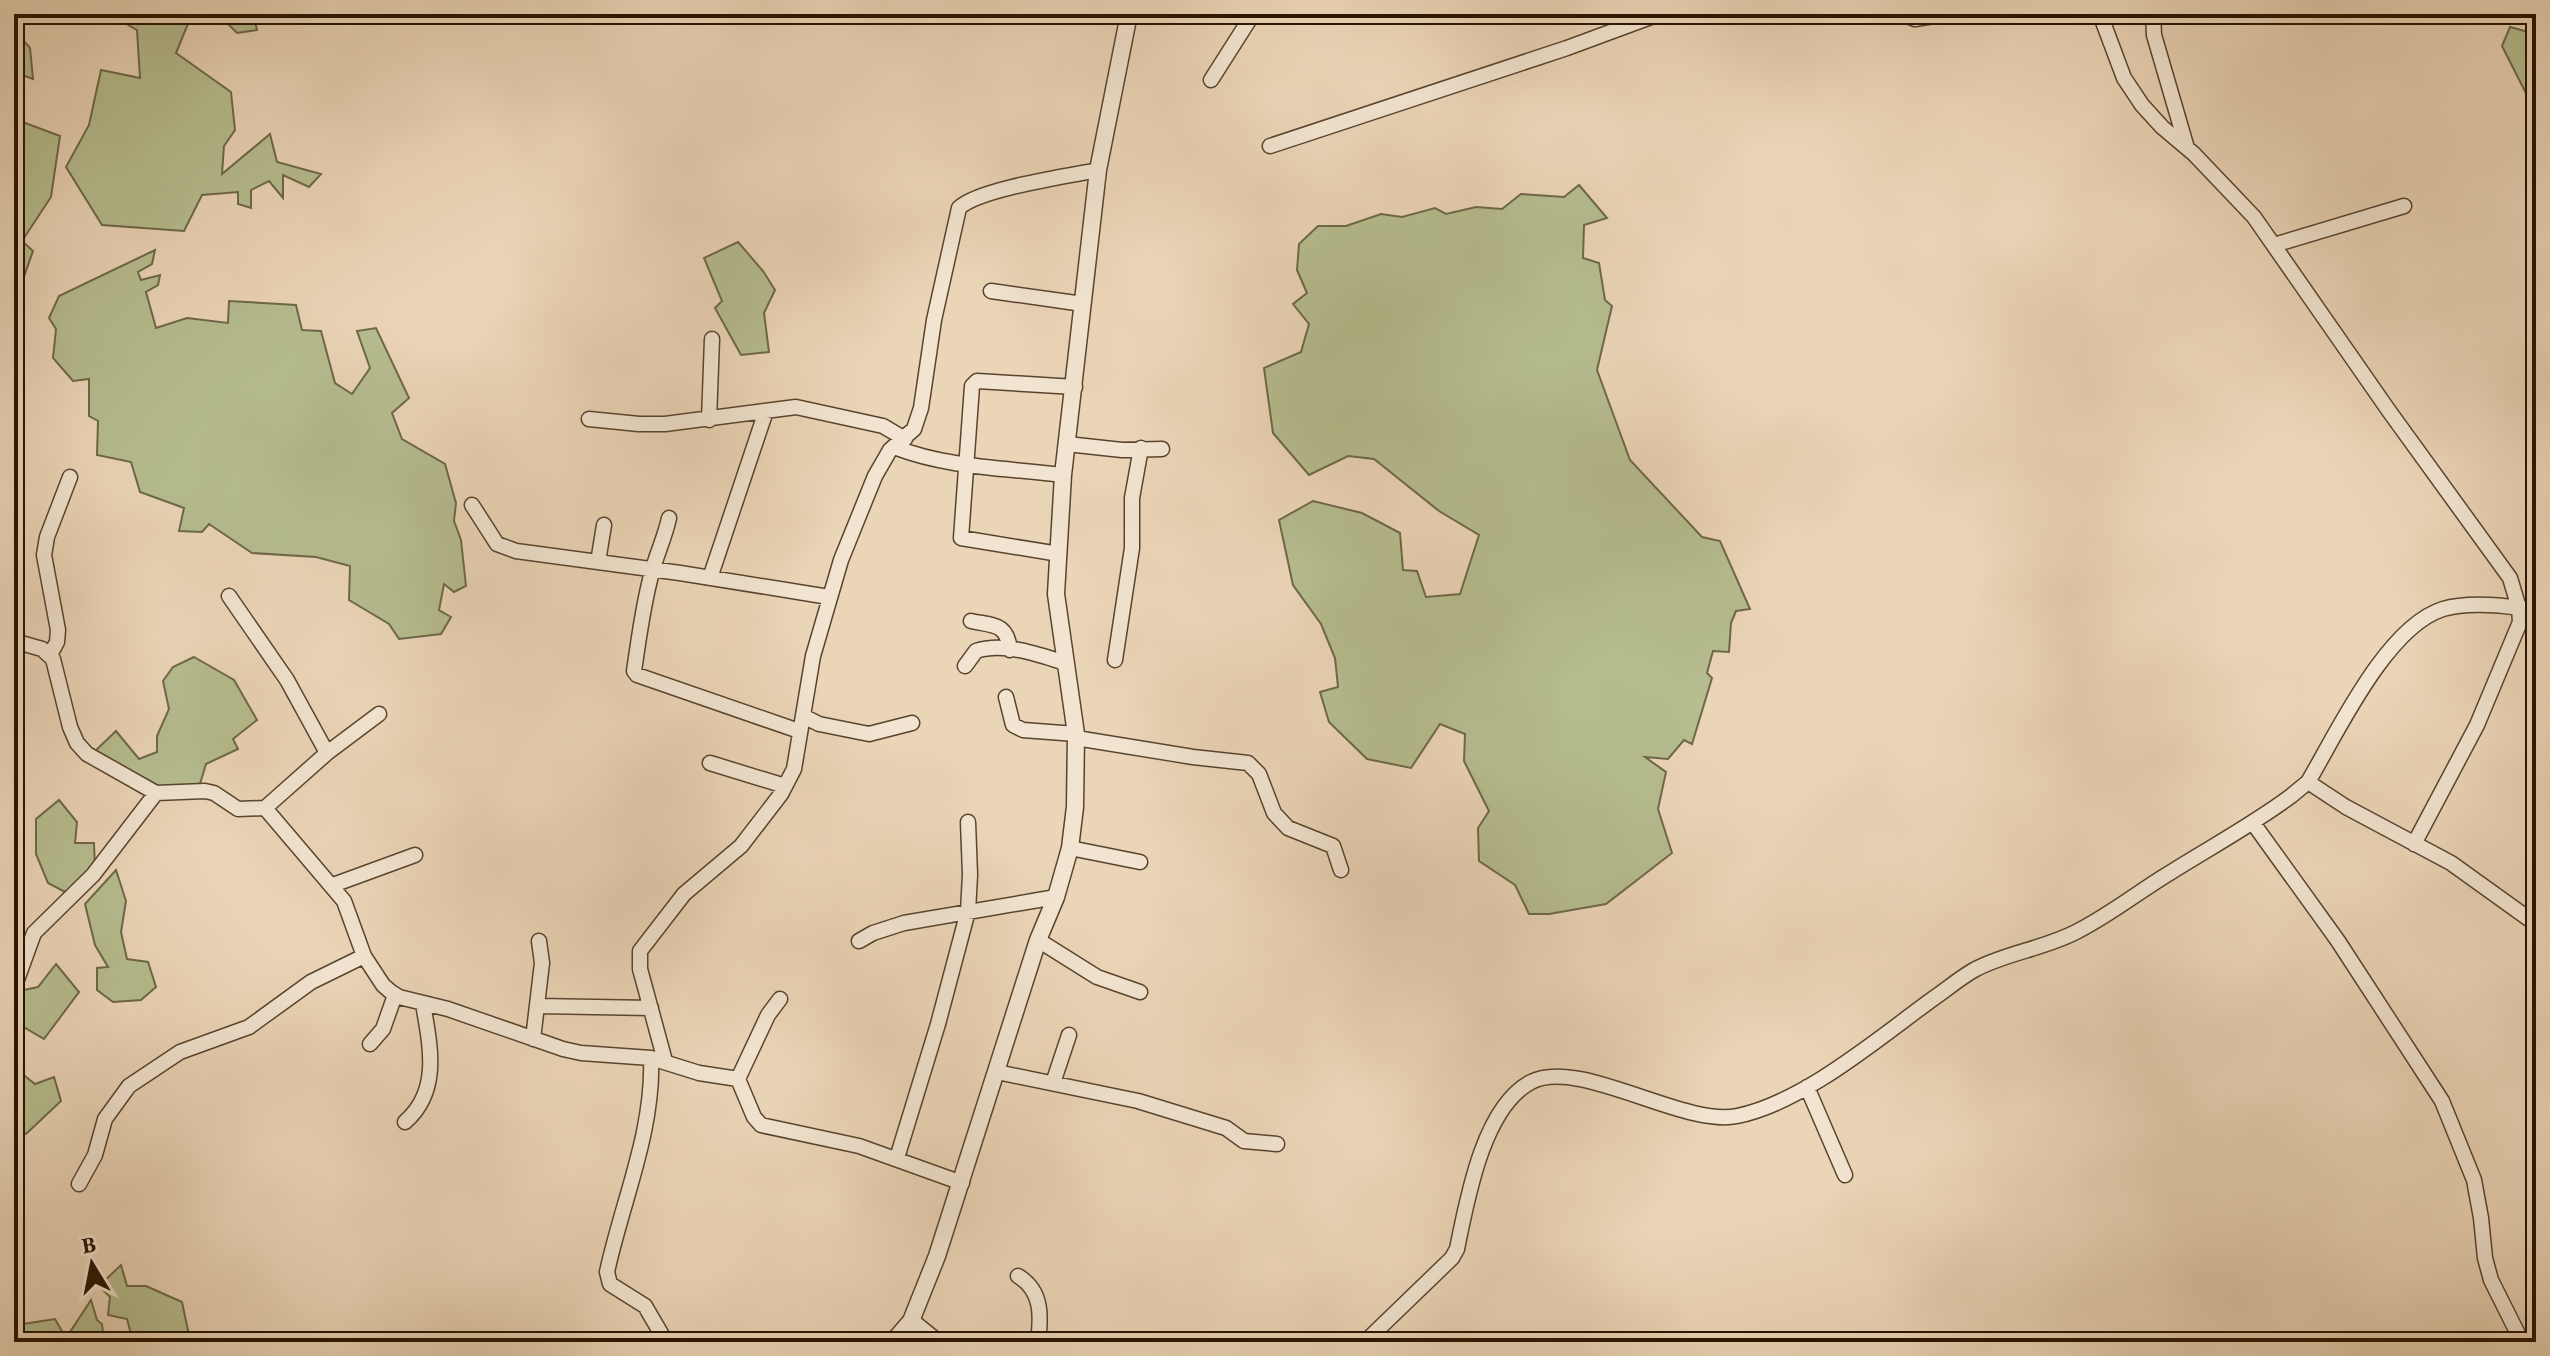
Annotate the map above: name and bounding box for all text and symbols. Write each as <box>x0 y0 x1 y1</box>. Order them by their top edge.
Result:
north arrow <box>52 1224 132 1304</box>
text: B <box>79 1229 98 1260</box>

